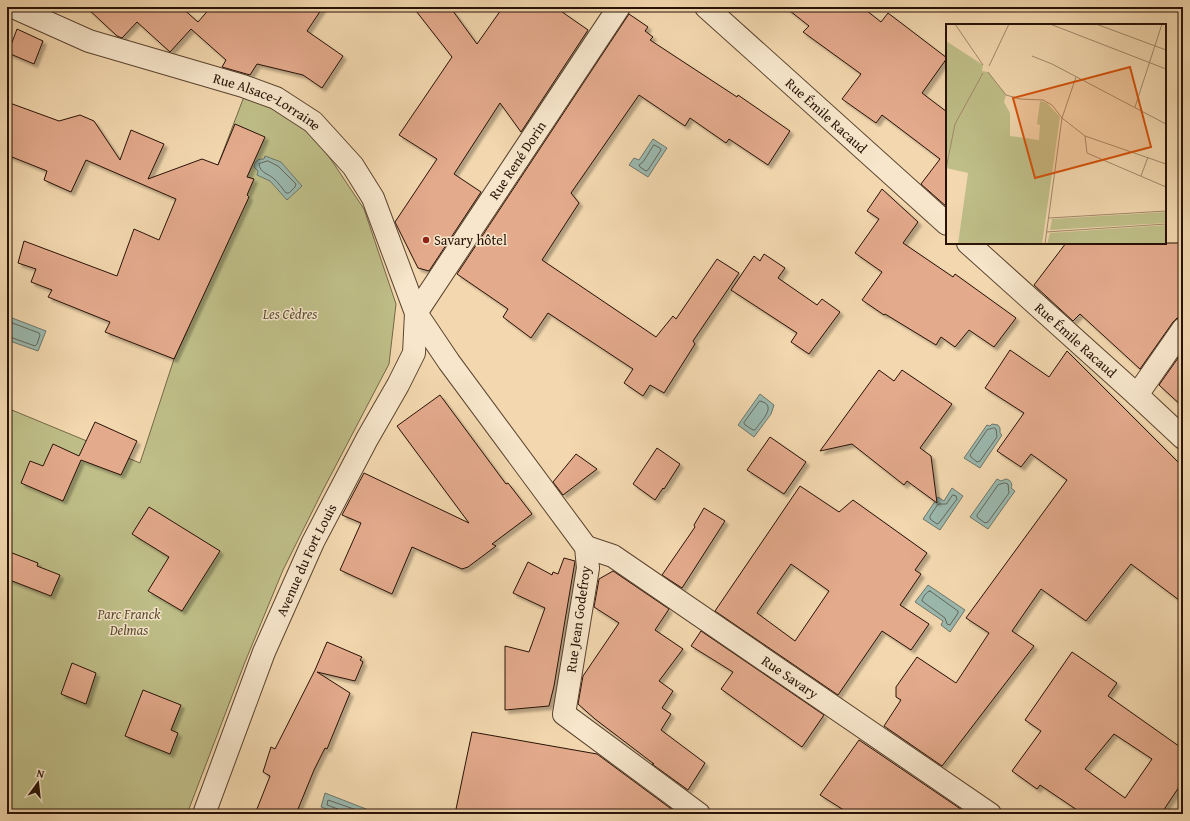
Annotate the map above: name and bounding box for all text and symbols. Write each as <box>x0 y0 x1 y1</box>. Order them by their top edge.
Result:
inset map <box>946 24 1166 244</box>
street label: Rue Alsace-Lorraine <box>211 68 326 135</box>
street label: Rue Émile Racaud <box>781 73 872 158</box>
street label: Rue René Dorin <box>484 117 551 203</box>
place label: Savary hôtel <box>434 230 507 250</box>
marker: Savary hôtel <box>421 235 431 245</box>
street label: Rue Émile Racaud <box>1030 298 1122 383</box>
park label: Les Cèdres <box>262 304 317 324</box>
street label: Avenue du Fort Louis <box>271 500 341 620</box>
street label: Rue Jean Godefroy <box>561 564 595 674</box>
park label: Parc Franck Delmas <box>97 604 161 640</box>
street label: Rue Savary <box>758 651 822 704</box>
north arrow <box>18 763 58 803</box>
text: N <box>35 765 47 782</box>

